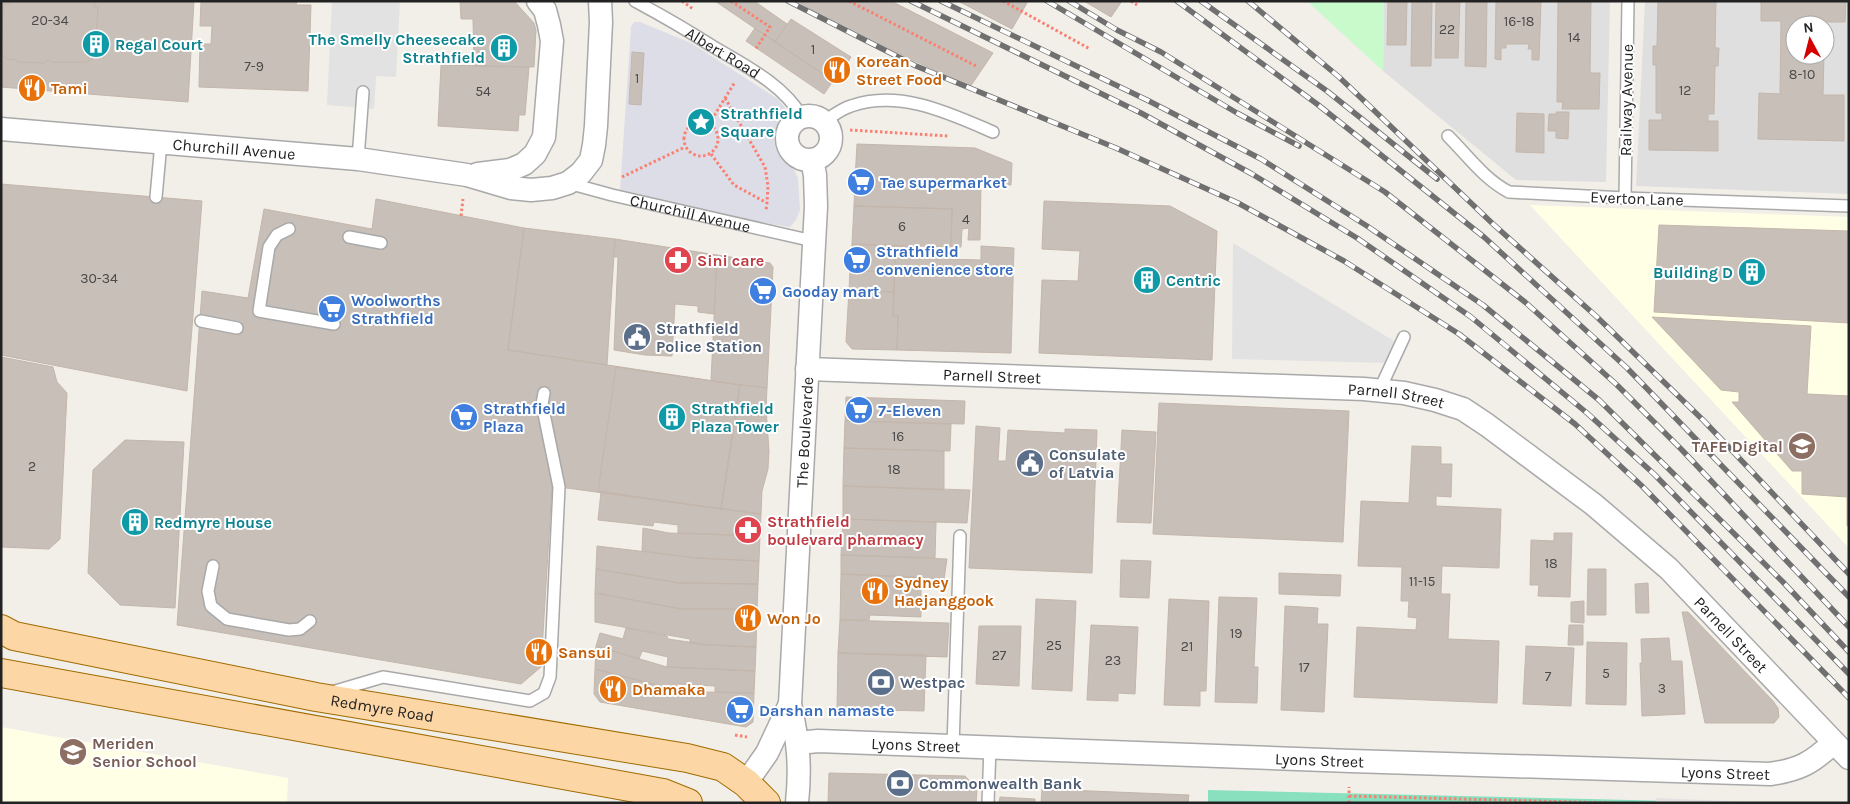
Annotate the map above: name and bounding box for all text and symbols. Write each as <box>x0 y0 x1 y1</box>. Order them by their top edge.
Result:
house number: 20-34 <box>31 12 69 29</box>
house number: 16-18 <box>1504 13 1534 30</box>
north arrow <box>1785 15 1835 65</box>
text: N <box>1802 19 1814 37</box>
house number: 22 <box>1439 21 1455 38</box>
street label: Albert Road <box>682 23 764 83</box>
building icon: Regal Court <box>81 29 111 59</box>
house number: 14 <box>1568 29 1580 46</box>
place label: The Smelly Cheesecake Strathfield <box>309 30 485 67</box>
building icon: The Smelly Cheesecake Strathfield <box>489 33 519 63</box>
place label: Regal Court <box>115 35 203 54</box>
house number: 1 <box>811 41 815 58</box>
street label: Railway Avenue <box>1616 44 1637 156</box>
place label: Korean Street Food <box>856 52 942 89</box>
restaurant icon: Korean Street Food <box>822 55 852 85</box>
house number: 7-9 <box>244 58 264 75</box>
house number: 8-10 <box>1789 66 1815 83</box>
house number: 1 <box>635 70 639 87</box>
restaurant icon: Tami <box>17 73 47 103</box>
place label: Tami <box>51 79 88 98</box>
house number: 12 <box>1679 82 1691 99</box>
house number: 54 <box>475 83 491 100</box>
place label: Strathfield Square <box>720 104 803 141</box>
place icon: Strathfield Square <box>686 107 716 137</box>
street label: Churchill Avenue <box>172 134 296 164</box>
supermarket icon: Tae supermarket <box>846 167 876 197</box>
place label: Tae supermarket <box>880 173 1007 192</box>
street label: Everton Lane <box>1590 187 1684 210</box>
street label: Churchill Avenue <box>628 190 752 236</box>
house number: 4 <box>962 211 970 228</box>
house number: 6 <box>898 218 906 235</box>
place label: Strathfield convenience store <box>876 242 1014 279</box>
pharmacy icon: Sini care <box>663 245 693 275</box>
supermarket icon: Strathfield convenience store <box>842 245 872 275</box>
place label: Sini care <box>697 251 764 270</box>
building icon: Building D <box>1737 257 1767 287</box>
place label: Building D <box>1653 263 1733 282</box>
building icon: Centric <box>1132 265 1162 295</box>
house number: 30-34 <box>80 270 118 287</box>
place label: Centric <box>1166 271 1221 290</box>
supermarket icon: Gooday mart <box>748 276 778 306</box>
place label: Gooday mart <box>782 282 879 301</box>
place label: Woolworths Strathfield <box>351 291 441 328</box>
supermarket icon: Woolworths Strathfield <box>317 294 347 324</box>
place label: Strathfield Police Station <box>656 319 762 356</box>
public building icon: Strathfield Police Station <box>622 322 652 352</box>
street label: Parnell Street <box>943 365 1041 387</box>
street label: The Boulevarde <box>792 376 817 488</box>
street label: Parnell Street <box>1347 379 1447 412</box>
supermarket icon: 7-Eleven <box>844 395 874 425</box>
place label: Strathfield Plaza <box>483 399 566 436</box>
place label: Strathfield Plaza Tower <box>691 399 780 436</box>
place label: 7-Eleven <box>878 401 941 420</box>
supermarket icon: Strathfield Plaza <box>449 402 479 432</box>
building icon: Strathfield Plaza Tower <box>657 402 687 432</box>
house number: 16 <box>892 428 904 445</box>
school or university icon: TAFE Digital <box>1787 431 1817 461</box>
place label: TAFE Digital <box>1692 437 1783 456</box>
place label: Consulate of Latvia <box>1049 445 1126 482</box>
public building icon: Consulate of Latvia <box>1015 448 1045 478</box>
house number: 2 <box>28 458 36 475</box>
house number: 18 <box>887 461 901 478</box>
building icon: Redmyre House <box>120 507 150 537</box>
place label: Strathfield boulevard pharmacy <box>767 512 924 549</box>
place label: Redmyre House <box>154 513 272 532</box>
pharmacy icon: Strathfield boulevard pharmacy <box>733 515 763 545</box>
house number: 18 <box>1544 555 1558 572</box>
place label: Sydney Haejanggook <box>894 573 995 610</box>
house number: 11-15 <box>1409 573 1435 590</box>
restaurant icon: Sydney Haejanggook <box>860 576 890 606</box>
street label: Parnell Street <box>1690 593 1772 677</box>
restaurant icon: Won Jo <box>733 603 763 633</box>
place label: Won Jo <box>767 609 821 628</box>
house number: 19 <box>1230 625 1242 642</box>
restaurant icon: Sansui <box>524 637 554 667</box>
house number: 25 <box>1046 637 1062 654</box>
house number: 21 <box>1181 638 1193 655</box>
place label: Sansui <box>558 643 611 662</box>
house number: 27 <box>992 647 1007 664</box>
house number: 23 <box>1105 652 1121 669</box>
house number: 17 <box>1298 659 1310 676</box>
house number: 5 <box>1602 665 1610 682</box>
bank icon: Westpac <box>866 667 896 697</box>
house number: 7 <box>1545 668 1552 685</box>
place label: Westpac <box>900 673 965 692</box>
restaurant icon: Dhamaka <box>598 674 628 704</box>
place label: Dhamaka <box>632 680 706 699</box>
house number: 3 <box>1658 680 1666 697</box>
street label: Redmyre Road <box>329 691 435 726</box>
supermarket icon: Darshan namaste <box>725 695 755 725</box>
place label: Darshan namaste <box>759 701 895 720</box>
place label: Meriden Senior School <box>92 734 197 771</box>
street label: Lyons Street <box>871 734 961 756</box>
school or university icon: Meriden Senior School <box>58 737 88 767</box>
street label: Lyons Street <box>1275 749 1364 771</box>
street label: Lyons Street <box>1681 762 1770 784</box>
bank icon: Commonwealth Bank <box>885 768 915 798</box>
place label: Commonwealth Bank <box>919 774 1082 793</box>

